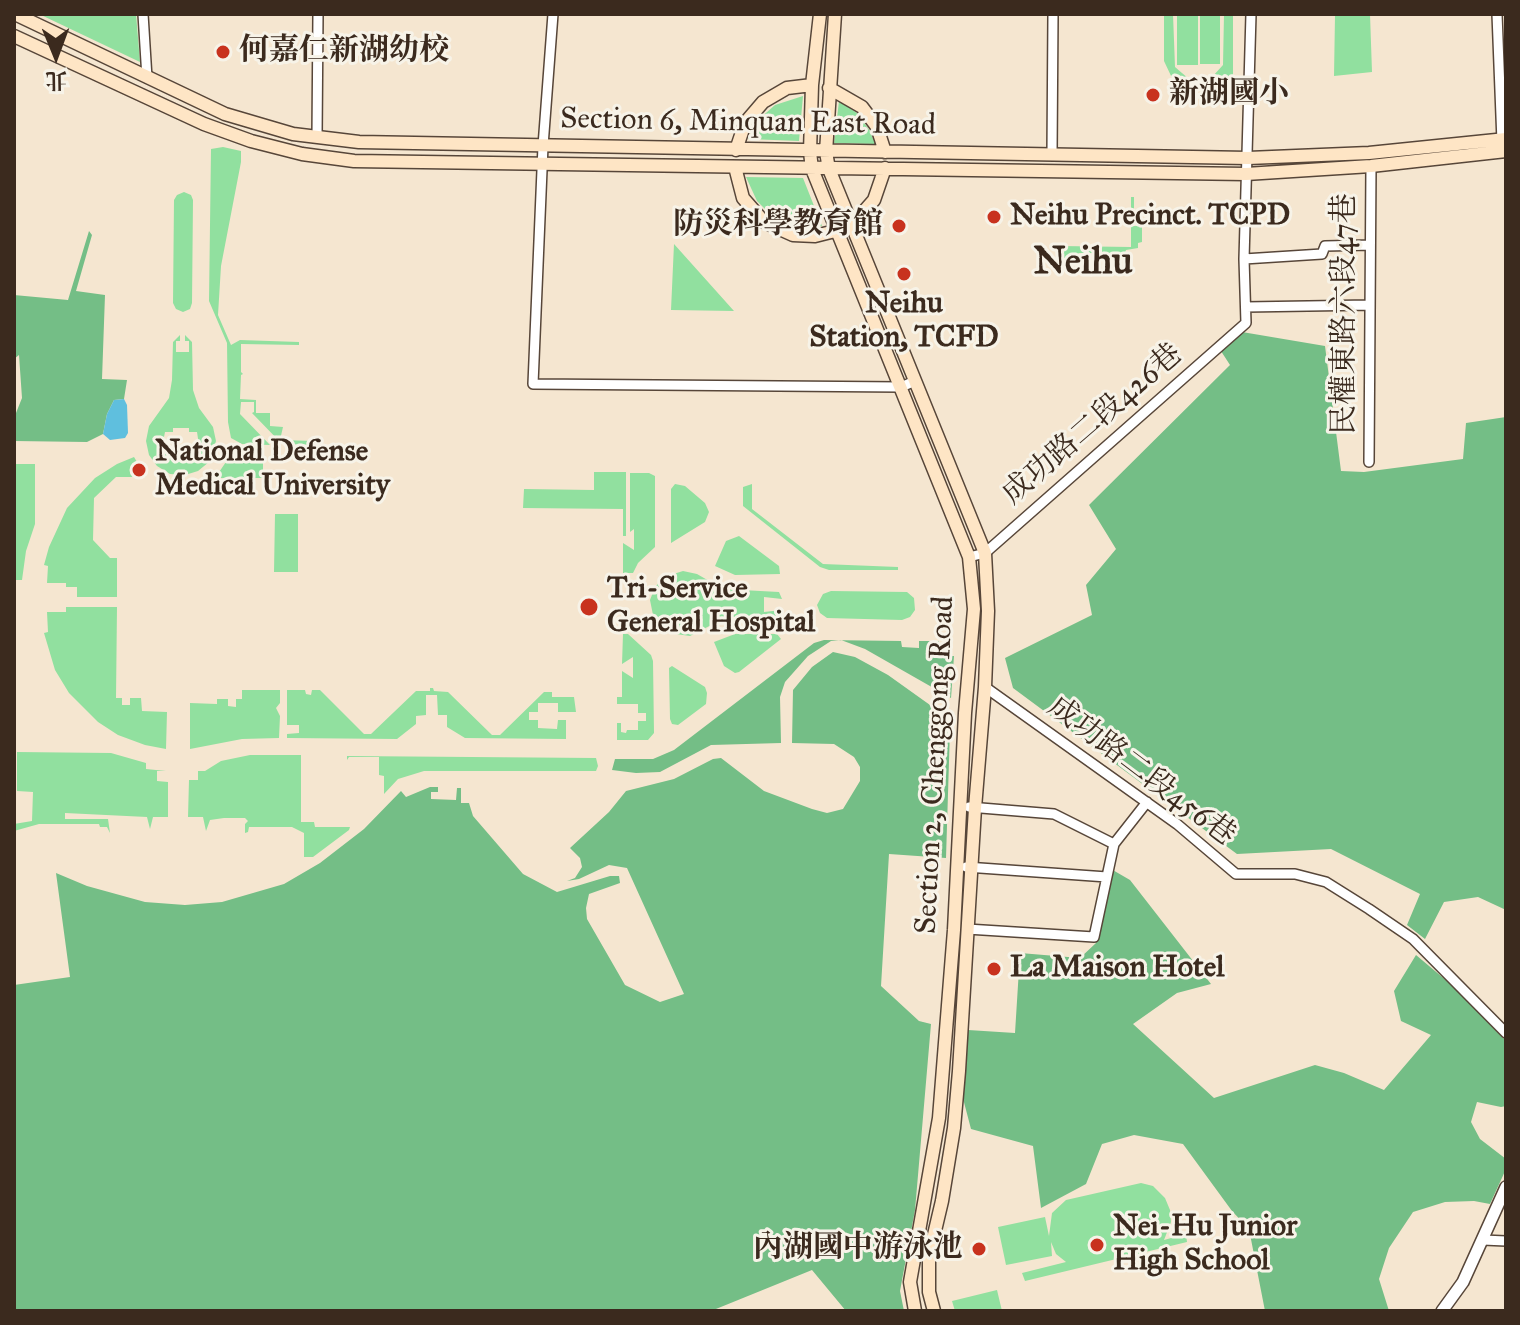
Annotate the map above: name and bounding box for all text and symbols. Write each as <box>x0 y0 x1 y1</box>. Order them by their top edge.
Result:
north arrow <box>16 16 96 96</box>
place label: 何嘉仁新湖幼校 <box>239 34 449 70</box>
marker: 何嘉仁新湖幼校 <box>214 43 232 61</box>
text: 北 <box>45 67 68 94</box>
place label: 新湖國小 <box>1169 77 1289 113</box>
marker: 新湖國小 <box>1144 86 1162 104</box>
street label: Section 6, Minquan East Road <box>560 102 936 144</box>
street label: 民權東路六段47巷 <box>1328 193 1364 435</box>
place label: Neihu Precinct. TCPD <box>1010 199 1290 235</box>
place label: 防災科學教育館 <box>673 208 883 244</box>
marker: Neihu Precinct. TCPD <box>985 208 1003 226</box>
marker: 防災科學教育館 <box>890 217 908 235</box>
district label: Neihu <box>1033 241 1133 287</box>
marker: Neihu Station, TCFD <box>895 265 913 283</box>
place label: Neihu Station, TCFD <box>809 287 999 358</box>
street label: 成功路二段426巷 <box>996 337 1190 513</box>
place label: National Defense Medical University <box>155 435 390 506</box>
marker: National Defense Medical University <box>130 461 148 479</box>
place label: Tri-Service General Hospital <box>607 572 815 642</box>
street label: Section 2, Chenggong Road <box>909 595 963 935</box>
marker: Tri-Service General Hospital <box>578 596 600 618</box>
street label: 成功路二段456巷 <box>1040 690 1242 854</box>
place label: La Maison Hotel <box>1010 951 1224 987</box>
marker: La Maison Hotel <box>985 960 1003 978</box>
place label: Nei-Hu Junior High School <box>1113 1210 1297 1280</box>
place label: 內湖國中游泳池 <box>753 1231 963 1267</box>
marker: Nei-Hu Junior High School <box>1088 1236 1106 1254</box>
marker: 內湖國中游泳池 <box>970 1240 988 1258</box>

